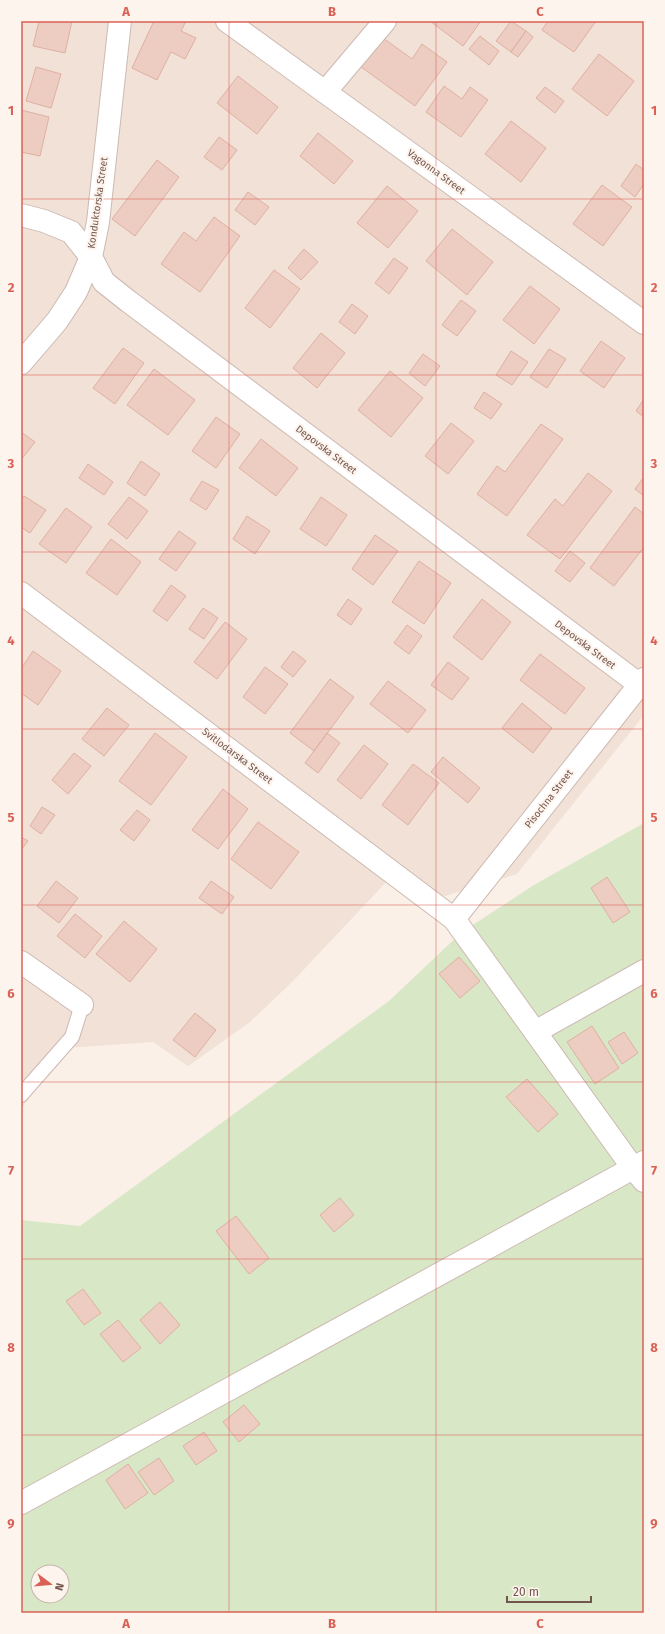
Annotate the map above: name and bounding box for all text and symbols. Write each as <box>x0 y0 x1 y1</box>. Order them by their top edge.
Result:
text: A <box>121 4 130 19</box>
text: B <box>328 4 336 19</box>
text: C <box>536 4 544 19</box>
text: 1 <box>8 103 14 118</box>
text: 1 <box>651 103 657 118</box>
street label: Vagonna Street <box>405 147 467 197</box>
street label: Konduktorska Street <box>86 156 110 250</box>
text: 2 <box>8 280 15 295</box>
text: 2 <box>651 280 658 295</box>
street label: Depovska Street <box>293 423 359 477</box>
text: 3 <box>7 456 15 471</box>
text: 3 <box>650 456 658 471</box>
street label: Depovska Street <box>552 618 618 672</box>
text: 4 <box>7 633 15 648</box>
text: 4 <box>650 633 658 648</box>
street label: Svitlodarska Street <box>199 726 275 787</box>
street label: Pisochna Street <box>522 767 576 831</box>
text: 5 <box>8 810 15 825</box>
text: 5 <box>651 810 658 825</box>
text: 6 <box>7 986 15 1001</box>
text: 6 <box>650 986 658 1001</box>
text: 7 <box>8 1163 14 1178</box>
text: 7 <box>651 1163 657 1178</box>
text: 8 <box>7 1340 15 1355</box>
text: 8 <box>650 1340 658 1355</box>
text: 9 <box>7 1516 15 1531</box>
text: 9 <box>650 1516 658 1531</box>
north arrow <box>30 1564 70 1604</box>
scale bar <box>507 1578 591 1604</box>
text: N <box>52 1581 66 1592</box>
text: 20 m <box>513 1585 539 1599</box>
text: A <box>121 1616 130 1631</box>
text: B <box>328 1616 336 1631</box>
text: C <box>536 1616 544 1631</box>

